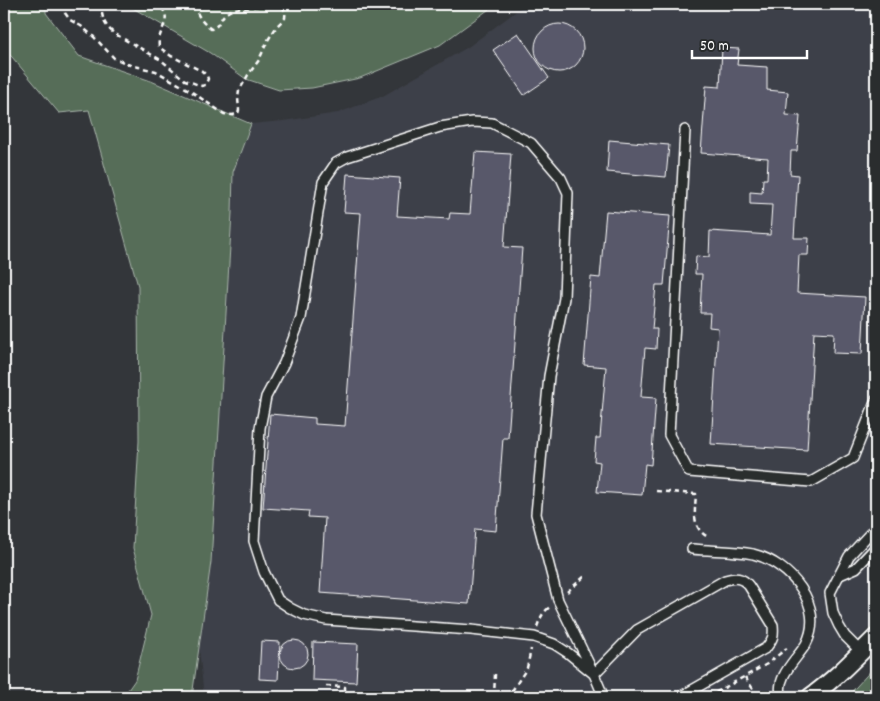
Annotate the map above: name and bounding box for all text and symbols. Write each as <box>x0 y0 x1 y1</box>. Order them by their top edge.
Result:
scale bar <box>692 28 808 60</box>
text: 50 m <box>700 36 729 58</box>

